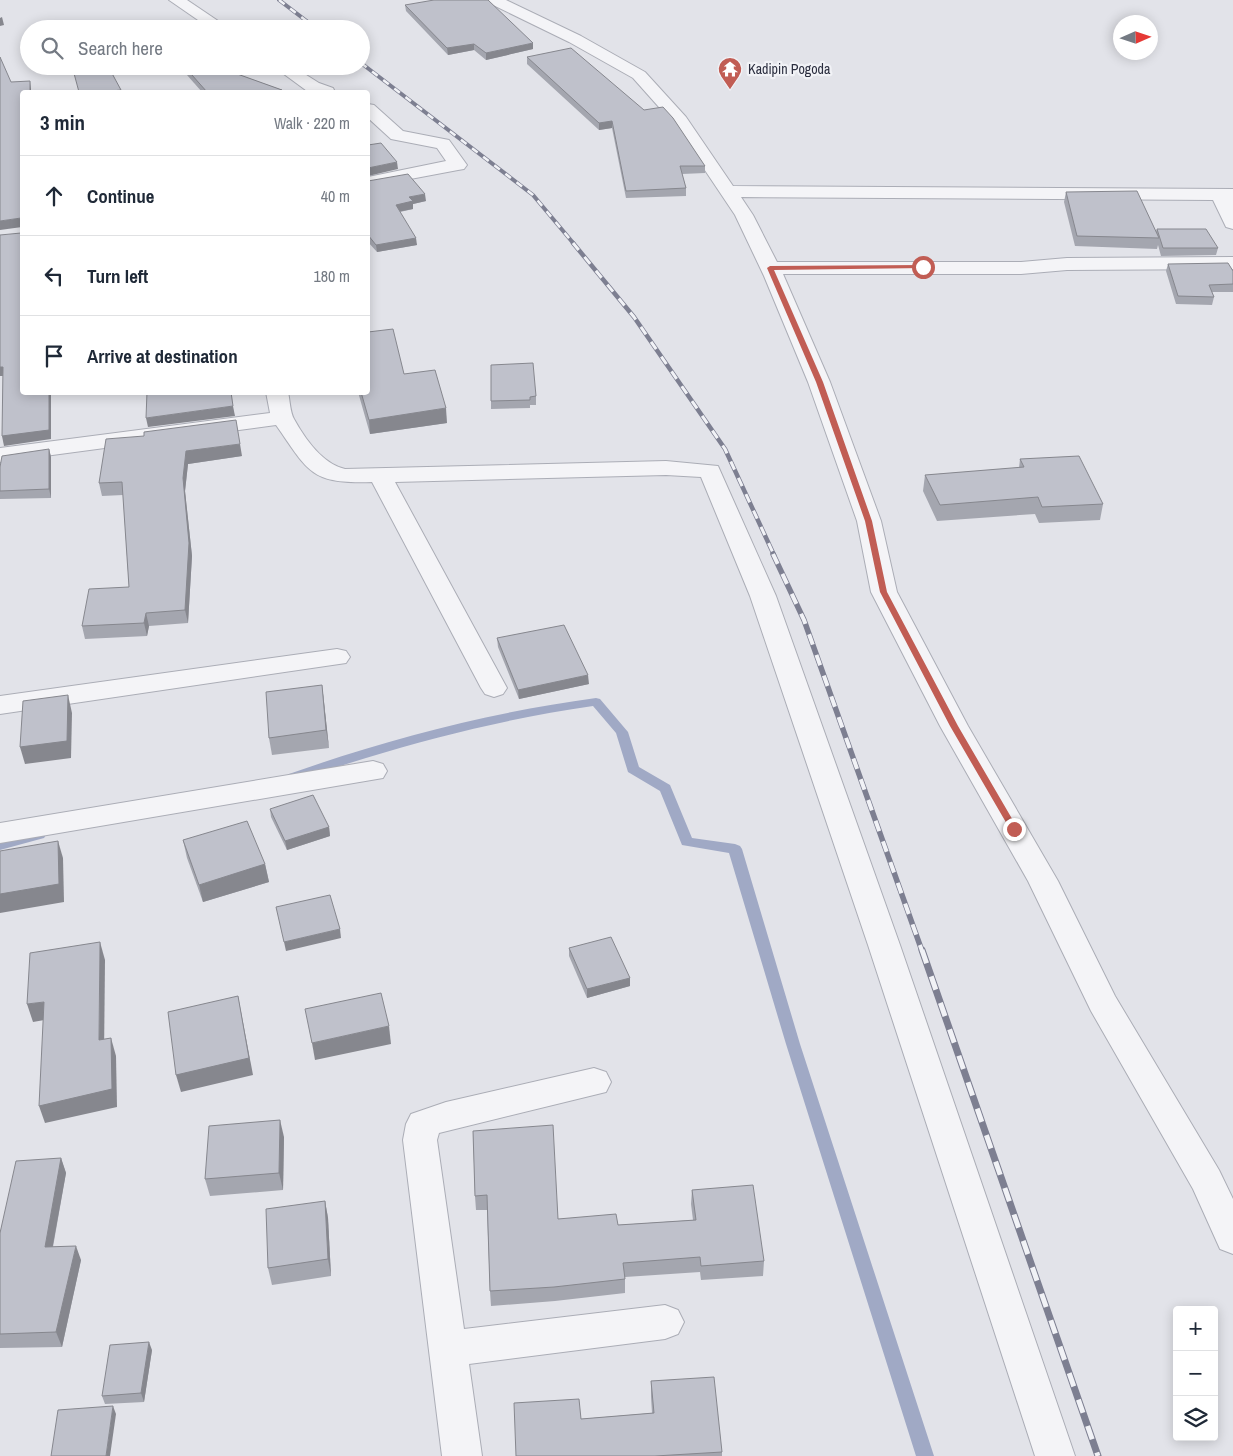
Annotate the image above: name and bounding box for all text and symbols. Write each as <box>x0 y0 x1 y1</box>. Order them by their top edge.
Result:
north arrow <box>1113 15 1158 60</box>
search box <box>20 20 370 75</box>
icon: search <box>38 34 66 62</box>
text: Search here <box>78 35 163 61</box>
temple icon: Kadipin Pogoda <box>717 56 743 90</box>
place label: Kadipin Pogoda <box>748 60 831 78</box>
text: 3 min <box>40 108 85 137</box>
text: Walk · 220 m <box>274 112 350 134</box>
icon: ahead <box>40 182 68 210</box>
text: Continue <box>87 183 155 209</box>
text: 40 m <box>321 185 350 207</box>
route start <box>912 256 935 279</box>
icon: left <box>40 262 68 290</box>
text: Turn left <box>87 263 148 289</box>
text: 180 m <box>314 265 350 287</box>
icon: arrive <box>40 342 68 370</box>
text: Arrive at destination <box>87 343 238 369</box>
route end <box>1003 818 1026 841</box>
map controls <box>1173 1306 1218 1441</box>
button: + <box>1173 1306 1218 1351</box>
button: − <box>1173 1351 1218 1396</box>
button: layers <box>1173 1396 1218 1441</box>

